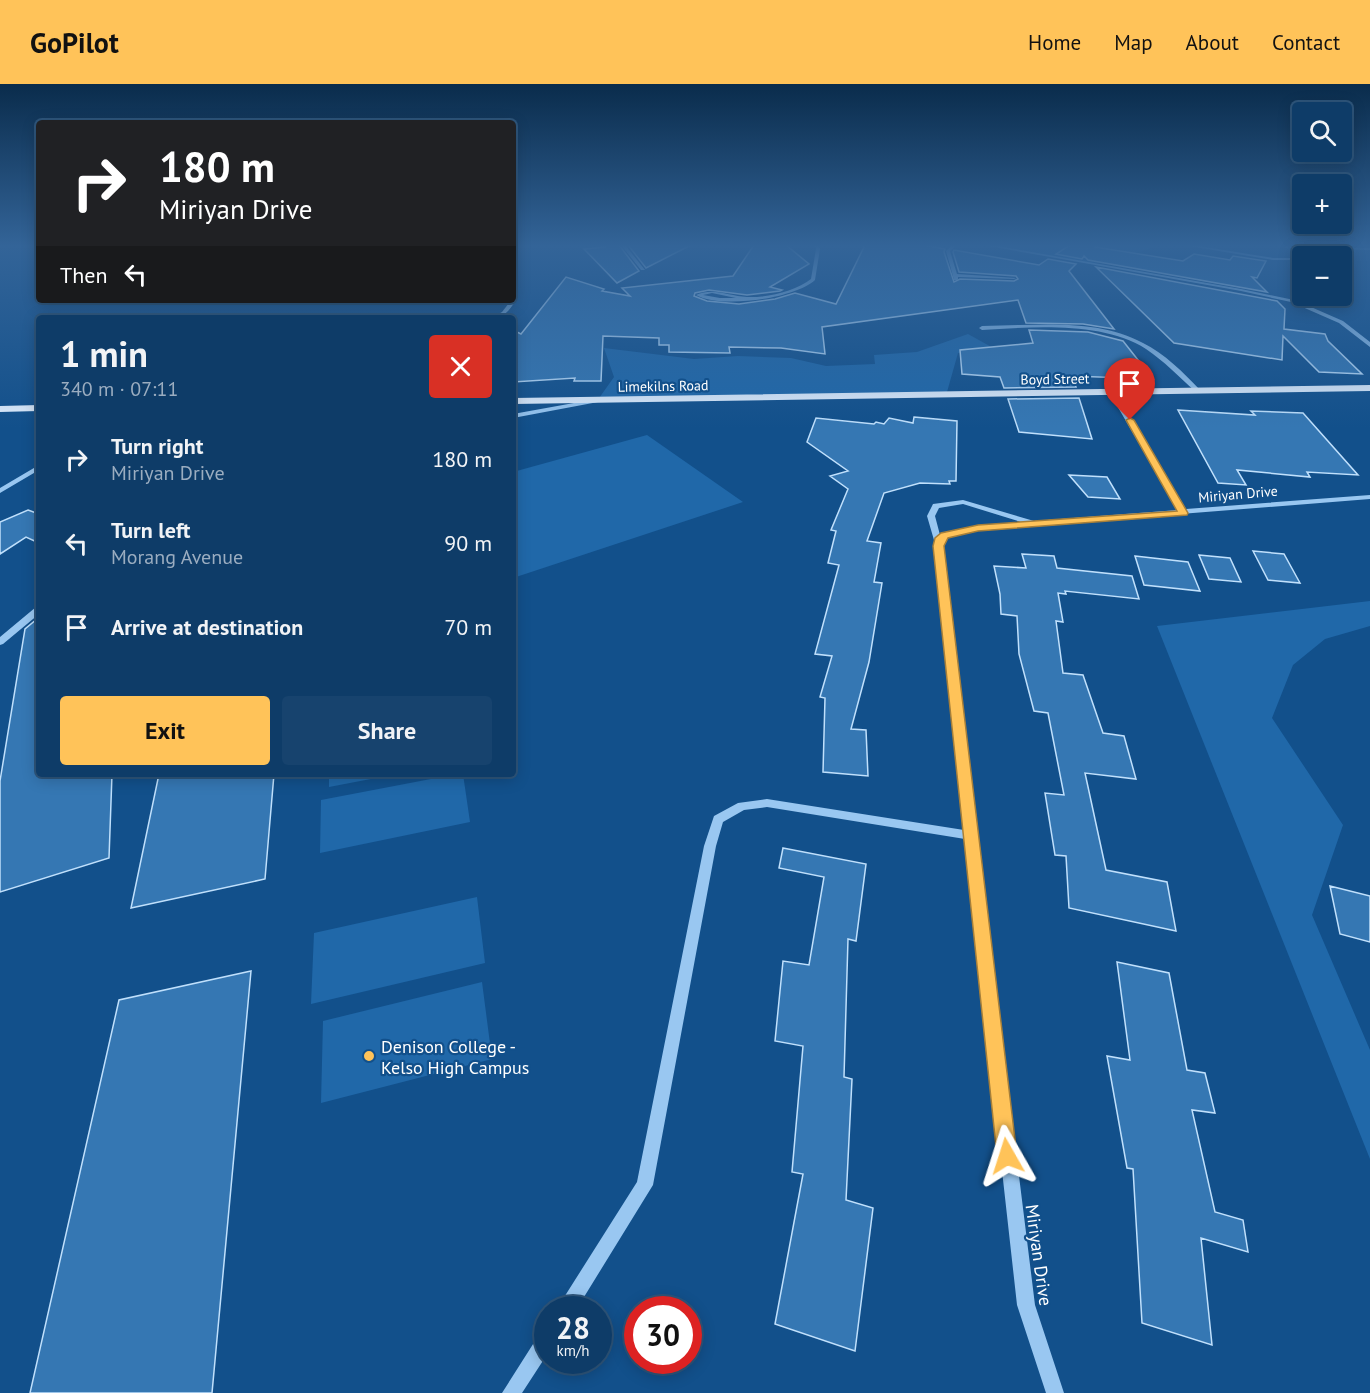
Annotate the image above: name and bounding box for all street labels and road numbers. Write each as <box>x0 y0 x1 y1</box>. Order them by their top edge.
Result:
street label: Boyd Street <box>1020 369 1090 389</box>
street label: Limekilns Road <box>617 376 709 396</box>
street label: Miriyan Drive <box>1198 482 1278 506</box>
street label: Miriyan Drive <box>1020 1203 1058 1307</box>

